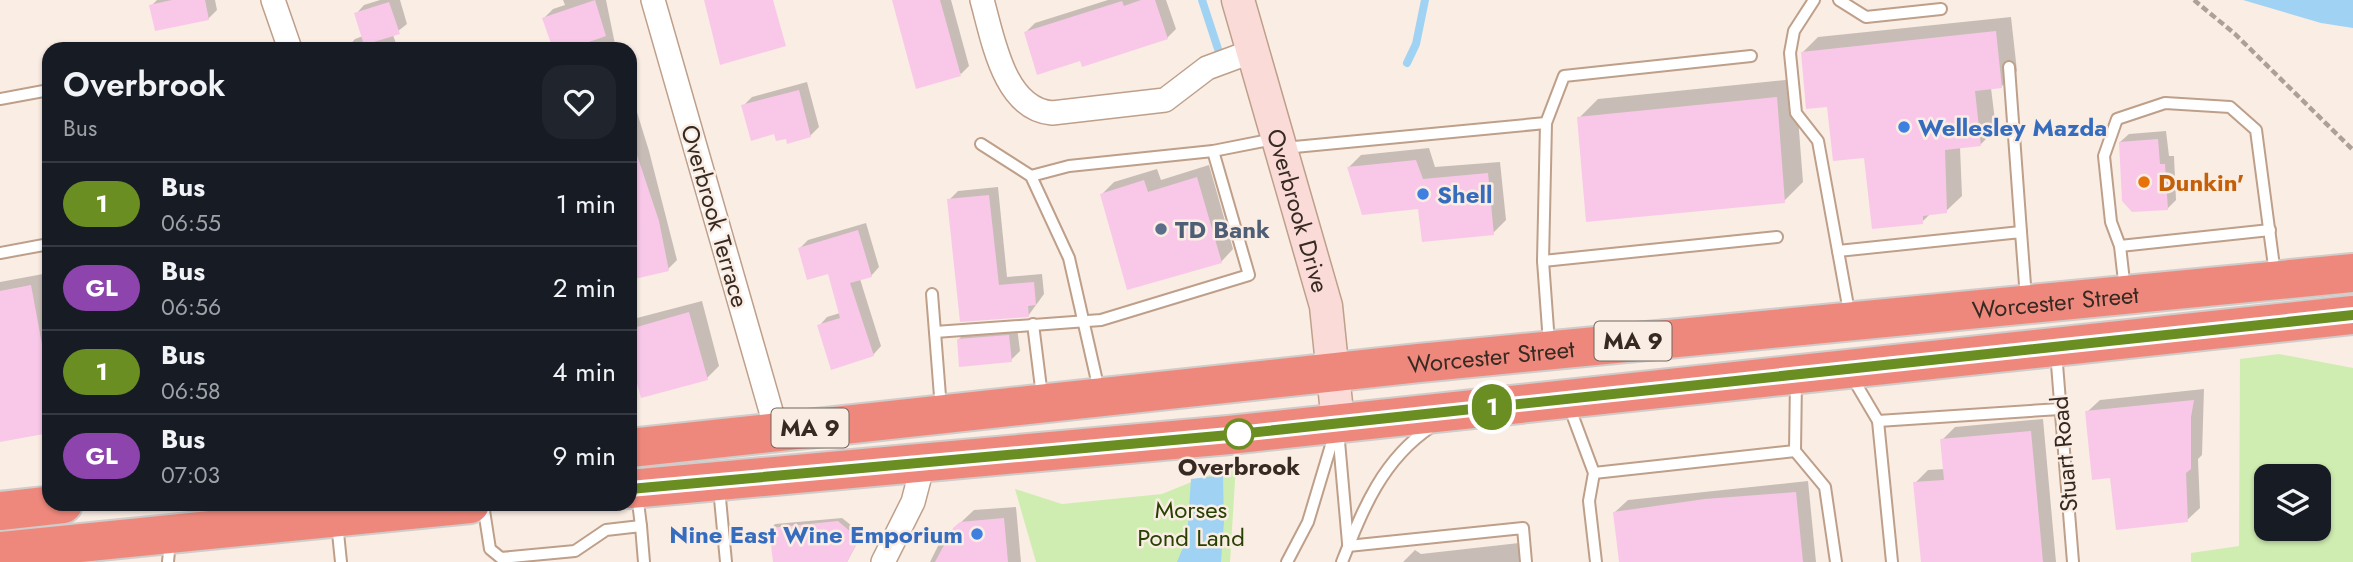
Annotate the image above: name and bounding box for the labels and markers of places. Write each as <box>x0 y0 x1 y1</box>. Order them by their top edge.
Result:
place label: Wellesley Mazda <box>1918 110 2107 145</box>
marker: Wellesley Mazda <box>1896 119 1912 135</box>
place label: Dunkin' <box>2158 165 2244 200</box>
marker: Dunkin' <box>2136 174 2152 190</box>
place label: Shell <box>1437 177 1492 212</box>
marker: Shell <box>1415 186 1431 202</box>
place label: TD Bank <box>1175 212 1270 247</box>
marker: TD Bank <box>1153 221 1169 237</box>
marker: Overbrook <box>1224 419 1254 449</box>
place label: Overbrook <box>1178 449 1300 484</box>
place label: Nine East Wine Emporium <box>669 517 963 552</box>
marker: Nine East Wine Emporium <box>969 526 985 542</box>

